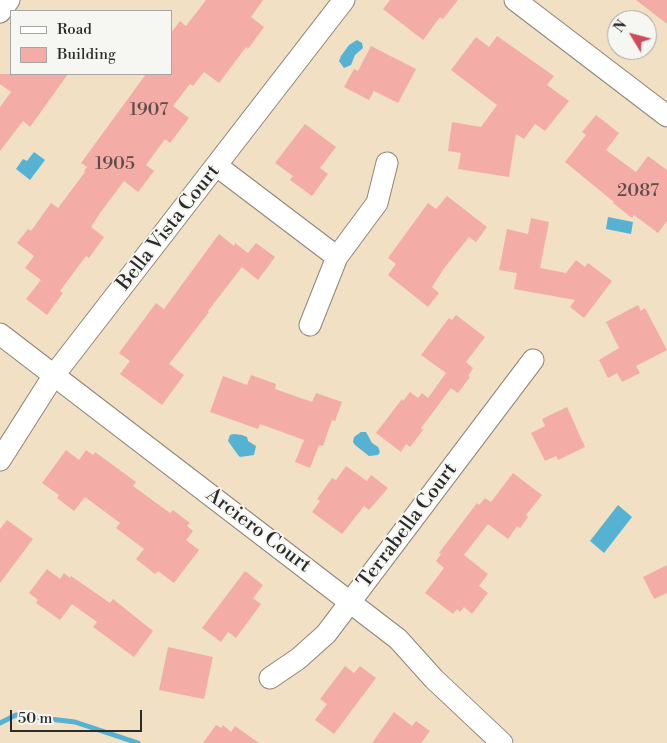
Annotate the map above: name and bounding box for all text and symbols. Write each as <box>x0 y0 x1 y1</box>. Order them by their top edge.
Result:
legend <box>10 10 172 75</box>
north arrow <box>607 10 657 60</box>
text: N <box>610 17 631 36</box>
text: Road <box>57 20 92 39</box>
text: Building <box>57 45 116 64</box>
house number: 1907 <box>130 100 168 122</box>
house number: 1905 <box>95 154 135 176</box>
street label: Bella Vista Court <box>112 160 226 296</box>
house number: 2087 <box>617 181 659 203</box>
street label: Terrabella Court <box>353 459 463 593</box>
street label: Arciero Court <box>201 484 315 578</box>
scale bar <box>12 700 145 732</box>
text: 50 m <box>18 709 52 728</box>

